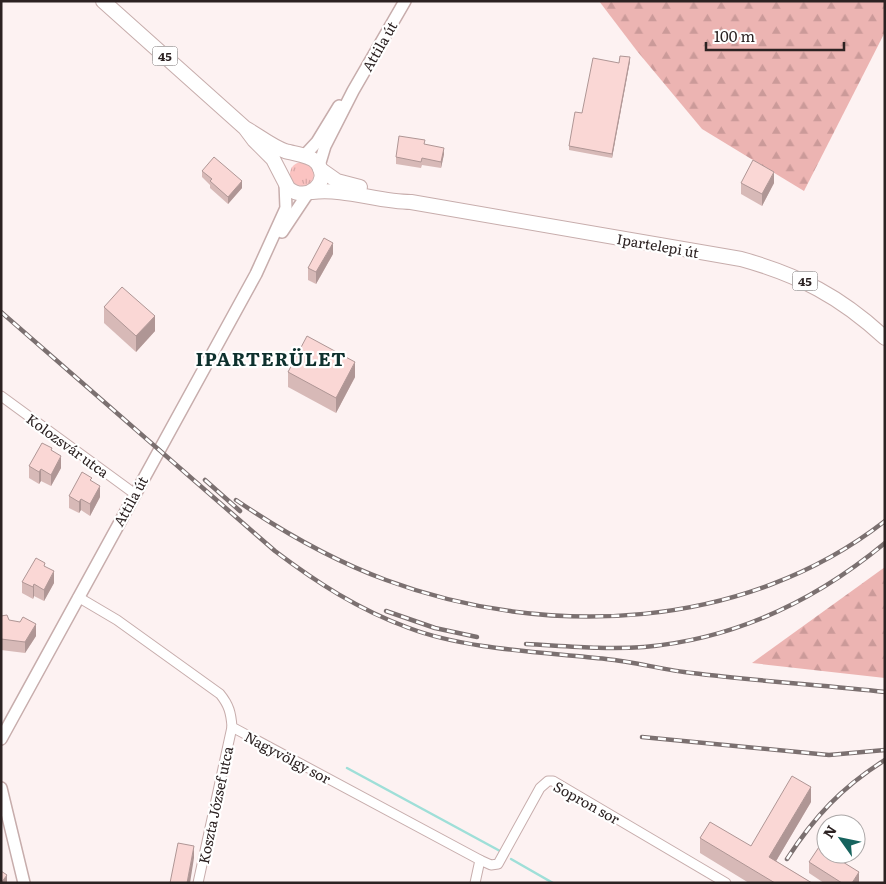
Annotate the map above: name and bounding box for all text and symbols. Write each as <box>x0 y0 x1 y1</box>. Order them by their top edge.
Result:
street label: Attila út <box>357 17 402 75</box>
scale bar <box>706 20 844 52</box>
text: 100 m <box>714 24 755 47</box>
road number: 45 <box>152 46 178 66</box>
street label: Ipartelepi út <box>615 228 701 262</box>
road number: 45 <box>792 272 818 290</box>
district label: IPARTERÜLET <box>195 344 347 372</box>
street label: Kolozsvár utca <box>23 408 114 482</box>
street label: Attila út <box>108 472 152 530</box>
street label: Nagyvölgy sor <box>241 726 335 788</box>
street label: Koszta József utca <box>193 744 237 866</box>
street label: Sopron sor <box>550 776 624 829</box>
north arrow <box>816 814 866 864</box>
text: N <box>818 821 841 842</box>

